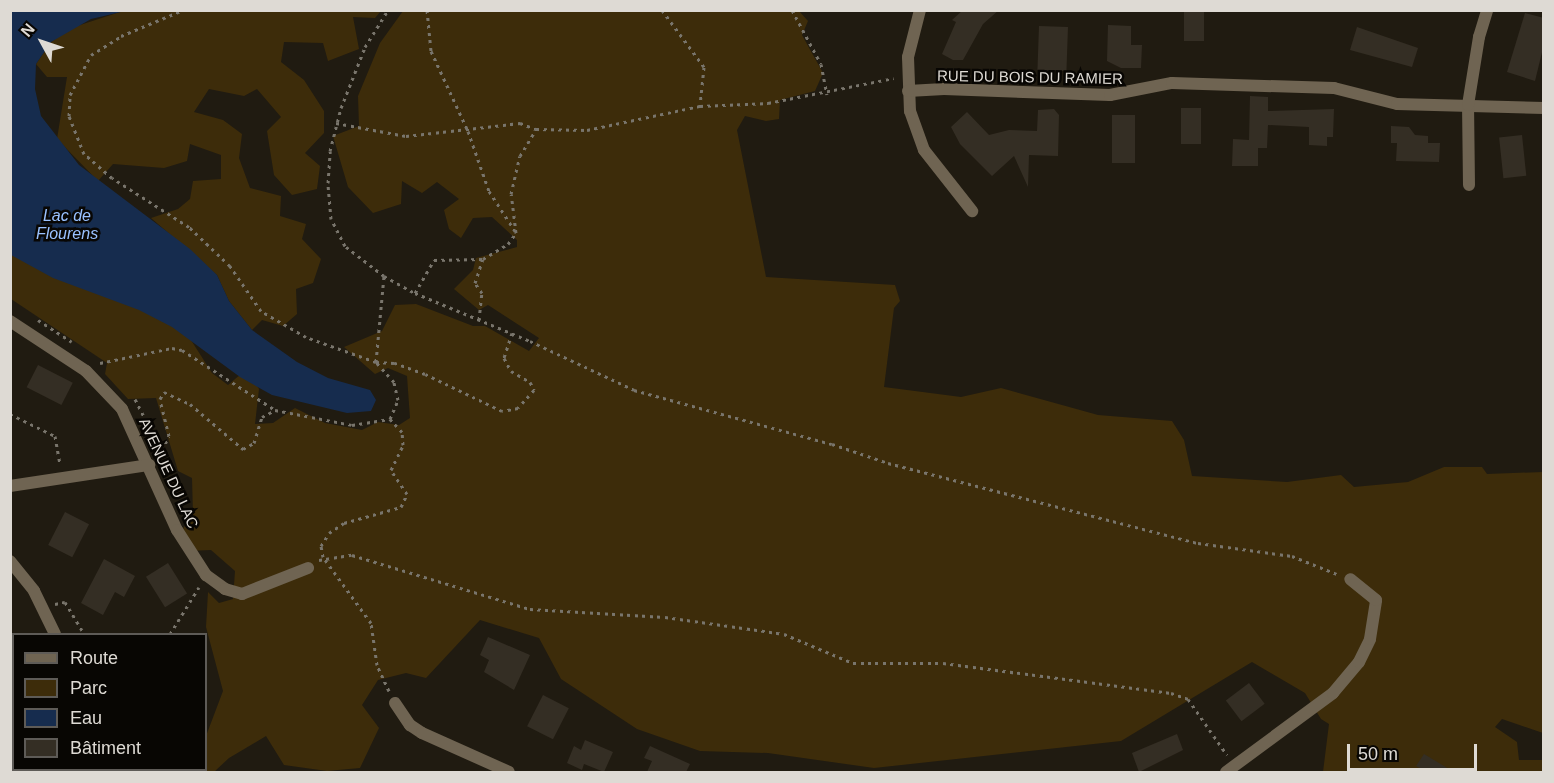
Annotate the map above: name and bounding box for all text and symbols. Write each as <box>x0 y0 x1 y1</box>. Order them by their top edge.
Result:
north arrow <box>12 12 72 72</box>
text: N <box>18 20 38 40</box>
street label: RUE DU BOIS DU RAMIER <box>937 66 1123 88</box>
water label: Lac de Flourens <box>36 206 98 244</box>
street label: AVENUE DU LAC <box>136 415 202 531</box>
legend <box>12 633 207 771</box>
text: Route <box>70 648 118 668</box>
text: Parc <box>70 678 107 698</box>
text: Eau <box>70 708 102 728</box>
scale bar <box>1350 732 1480 770</box>
text: Bâtiment <box>70 738 141 758</box>
text: 50 m <box>1358 744 1398 764</box>

